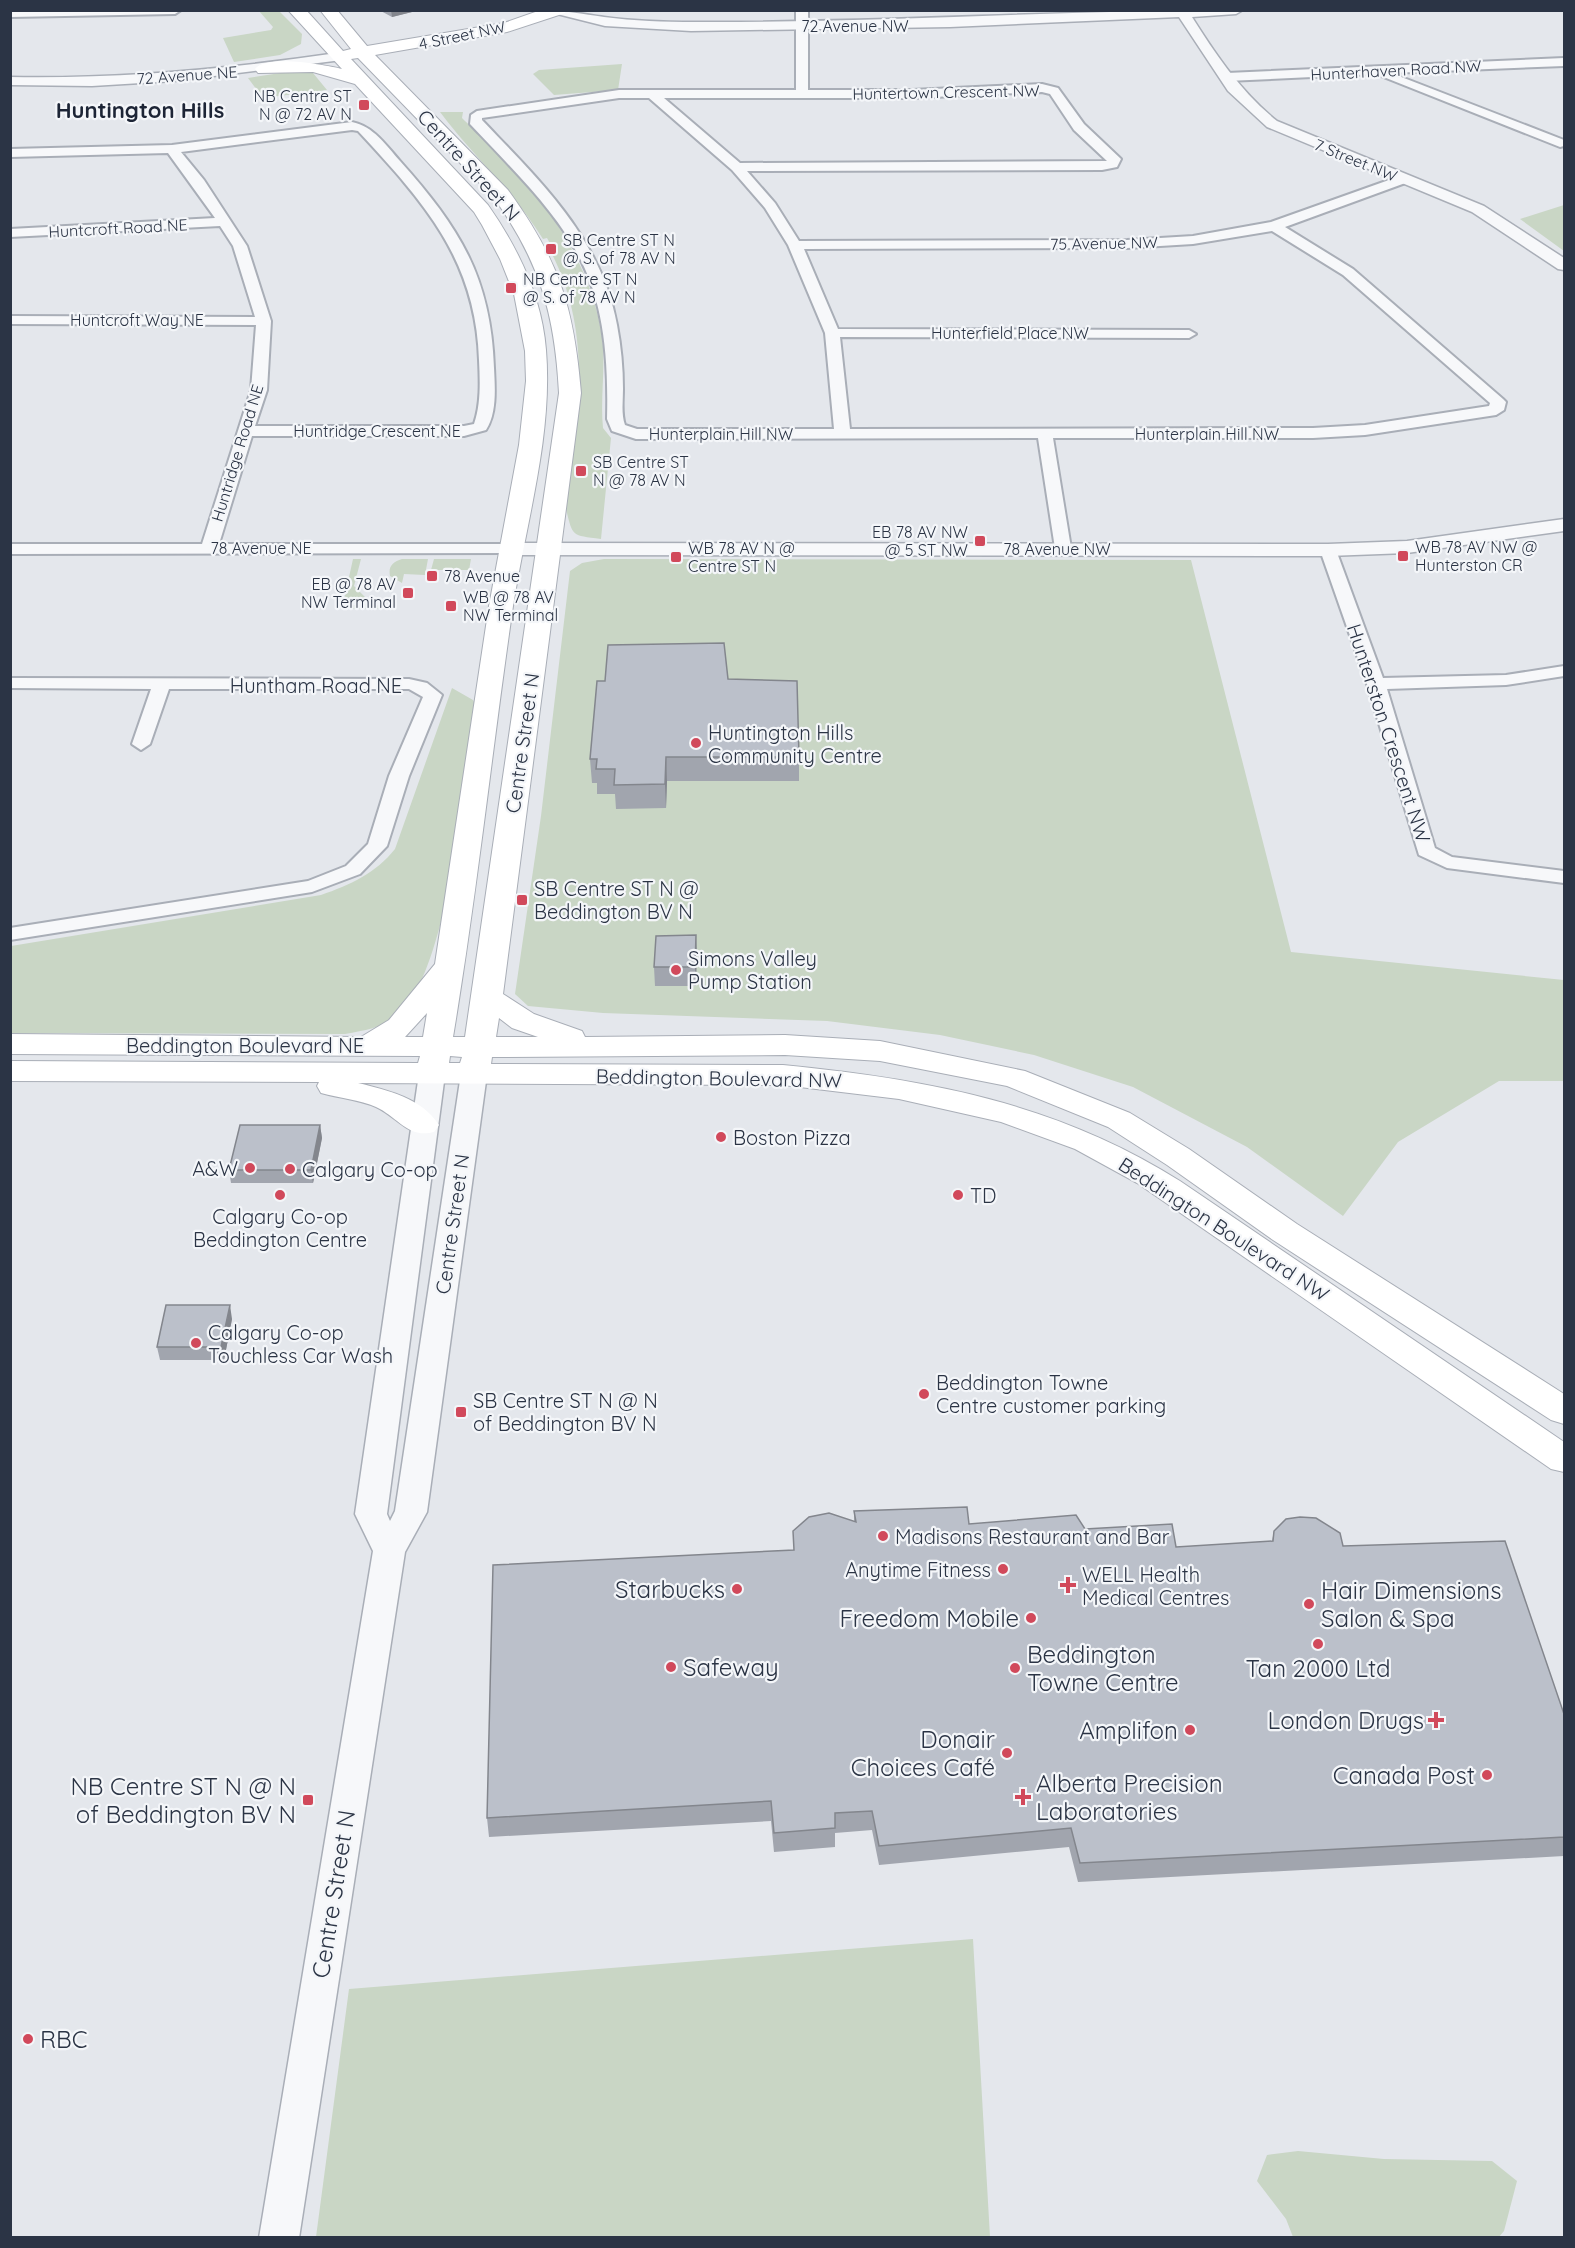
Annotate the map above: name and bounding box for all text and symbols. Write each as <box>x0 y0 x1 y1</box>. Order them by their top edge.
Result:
street label: 4 Street NW <box>417 16 507 54</box>
street label: 72 Avenue NW <box>801 16 909 36</box>
street label: Hunterhaven Road NW <box>1310 56 1482 84</box>
street label: 72 Avenue NE <box>136 61 238 89</box>
street label: Huntertown Crescent NW <box>852 80 1040 104</box>
place label: NB Centre ST N @ 72 AV N <box>254 86 352 124</box>
district label: Huntington Hills <box>56 96 224 124</box>
marker: NB Centre ST N @ 72 AV N <box>357 98 371 112</box>
street label: Centre Street N <box>412 104 526 226</box>
street label: 7 Street NW <box>1312 134 1400 186</box>
street label: Huntcroft Road NE <box>48 214 188 242</box>
place label: SB Centre ST N @ S. of 78 AV N <box>563 230 676 268</box>
street label: 75 Avenue NW <box>1050 232 1158 254</box>
marker: SB Centre ST N @ S. of 78 AV N <box>544 242 558 256</box>
place label: NB Centre ST N @ S. of 78 AV N <box>523 269 637 307</box>
marker: NB Centre ST N @ S. of 78 AV N <box>504 281 518 295</box>
street label: Huntcroft Way NE <box>70 310 204 330</box>
street label: Hunterfield Place NW <box>931 323 1089 343</box>
street label: Huntridge Road NE <box>207 382 267 524</box>
street label: Huntridge Crescent NE <box>293 421 461 441</box>
street label: Hunterplain Hill NW <box>649 424 793 444</box>
street label: Hunterplain Hill NW <box>1135 424 1279 444</box>
place label: SB Centre ST N @ 78 AV N <box>593 452 689 490</box>
marker: SB Centre ST N @ 78 AV N <box>574 464 588 478</box>
place label: EB 78 AV NW @ 5 ST NW <box>872 522 968 560</box>
marker: EB 78 AV NW @ 5 ST NW <box>973 534 987 548</box>
place label: WB 78 AV NW @ Hunterston CR <box>1415 537 1537 575</box>
street label: 78 Avenue NE <box>210 538 312 558</box>
place label: WB 78 AV N @ Centre ST N <box>688 538 795 576</box>
street label: 78 Avenue NW <box>1003 539 1111 559</box>
marker: WB 78 AV NW @ Hunterston CR <box>1396 549 1410 563</box>
marker: WB 78 AV N @ Centre ST N <box>669 550 683 564</box>
place label: 78 Avenue <box>444 566 520 586</box>
marker: 78 Avenue <box>425 569 439 583</box>
place label: EB @ 78 AV NW Terminal <box>301 574 396 612</box>
marker: EB @ 78 AV NW Terminal <box>401 586 415 600</box>
place label: WB @ 78 AV NW Terminal <box>463 587 558 625</box>
marker: WB @ 78 AV NW Terminal <box>444 599 458 613</box>
street label: Hunterston Crescent NW <box>1342 620 1436 846</box>
street label: Centre Street N <box>500 671 544 815</box>
street label: Huntham Road NE <box>230 673 402 698</box>
place label: Huntington Hills Community Centre <box>708 720 882 768</box>
marker: Huntington Hills Community Centre <box>689 736 703 750</box>
place label: SB Centre ST N @ Beddington BV N <box>534 876 699 924</box>
marker: SB Centre ST N @ Beddington BV N <box>515 893 529 907</box>
place label: Simons Valley Pump Station <box>688 946 817 994</box>
marker: Simons Valley Pump Station <box>669 963 683 977</box>
street label: Beddington Boulevard NE <box>126 1033 364 1058</box>
street label: Beddington Boulevard NW <box>596 1063 842 1093</box>
place label: Boston Pizza <box>733 1125 851 1150</box>
marker: Boston Pizza <box>714 1130 728 1144</box>
street label: Centre Street N <box>430 1152 474 1296</box>
street label: Beddington Boulevard NW <box>1114 1152 1334 1306</box>
place label: A&W <box>192 1156 238 1181</box>
place label: Calgary Co-op <box>302 1157 438 1182</box>
marker: A&W <box>243 1161 257 1175</box>
marker: Calgary Co-op <box>283 1162 297 1176</box>
place label: TD <box>970 1183 996 1208</box>
marker: Calgary Co-op Beddington Centre <box>273 1188 287 1202</box>
marker: TD <box>951 1188 965 1202</box>
place label: Calgary Co-op Beddington Centre <box>193 1204 367 1252</box>
place label: Calgary Co-op Touchless Car Wash <box>208 1320 393 1368</box>
marker: Calgary Co-op Touchless Car Wash <box>189 1336 203 1350</box>
place label: Beddington Towne Centre customer parking <box>936 1370 1166 1418</box>
marker: Beddington Towne Centre customer parking <box>917 1387 931 1401</box>
place label: SB Centre ST N @ N of Beddington BV N <box>473 1388 658 1436</box>
marker: SB Centre ST N @ N of Beddington BV N <box>454 1405 468 1419</box>
place label: Madisons Restaurant and Bar <box>895 1524 1170 1549</box>
marker: Madisons Restaurant and Bar <box>876 1529 890 1543</box>
place label: Anytime Fitness <box>845 1557 991 1582</box>
marker: Anytime Fitness <box>996 1562 1010 1576</box>
place label: WELL Health Medical Centres <box>1082 1562 1229 1610</box>
place label: Starbucks <box>615 1574 725 1604</box>
place label: Hair Dimensions Salon & Spa <box>1321 1575 1501 1633</box>
marker: WELL Health Medical Centres <box>1059 1576 1077 1594</box>
marker: Starbucks <box>730 1582 744 1596</box>
marker: Hair Dimensions Salon & Spa <box>1302 1597 1316 1611</box>
place label: Freedom Mobile <box>839 1603 1019 1633</box>
marker: Freedom Mobile <box>1024 1611 1038 1625</box>
marker: Tan 2000 Ltd <box>1311 1637 1325 1651</box>
place label: Beddington Towne Centre <box>1027 1639 1179 1697</box>
place label: Safeway <box>683 1652 779 1682</box>
place label: Tan 2000 Ltd <box>1246 1653 1390 1683</box>
marker: Safeway <box>664 1660 678 1674</box>
marker: Beddington Towne Centre <box>1008 1661 1022 1675</box>
place label: London Drugs <box>1267 1705 1424 1735</box>
marker: London Drugs <box>1429 1713 1443 1727</box>
place label: Amplifon <box>1079 1715 1178 1745</box>
marker: Amplifon <box>1183 1723 1197 1737</box>
place label: Donair Choices Café <box>851 1724 995 1782</box>
marker: Donair Choices Café <box>1000 1746 1014 1760</box>
place label: Canada Post <box>1333 1760 1475 1790</box>
place label: Alberta Precision Laboratories <box>1036 1768 1223 1826</box>
marker: Canada Post <box>1480 1768 1494 1782</box>
place label: NB Centre ST N @ N of Beddington BV N <box>70 1771 296 1829</box>
marker: Alberta Precision Laboratories <box>1014 1788 1032 1806</box>
marker: NB Centre ST N @ N of Beddington BV N <box>301 1793 315 1807</box>
street label: Centre Street N <box>305 1808 361 1980</box>
place label: RBC <box>40 2024 87 2054</box>
marker: RBC <box>21 2032 35 2046</box>

